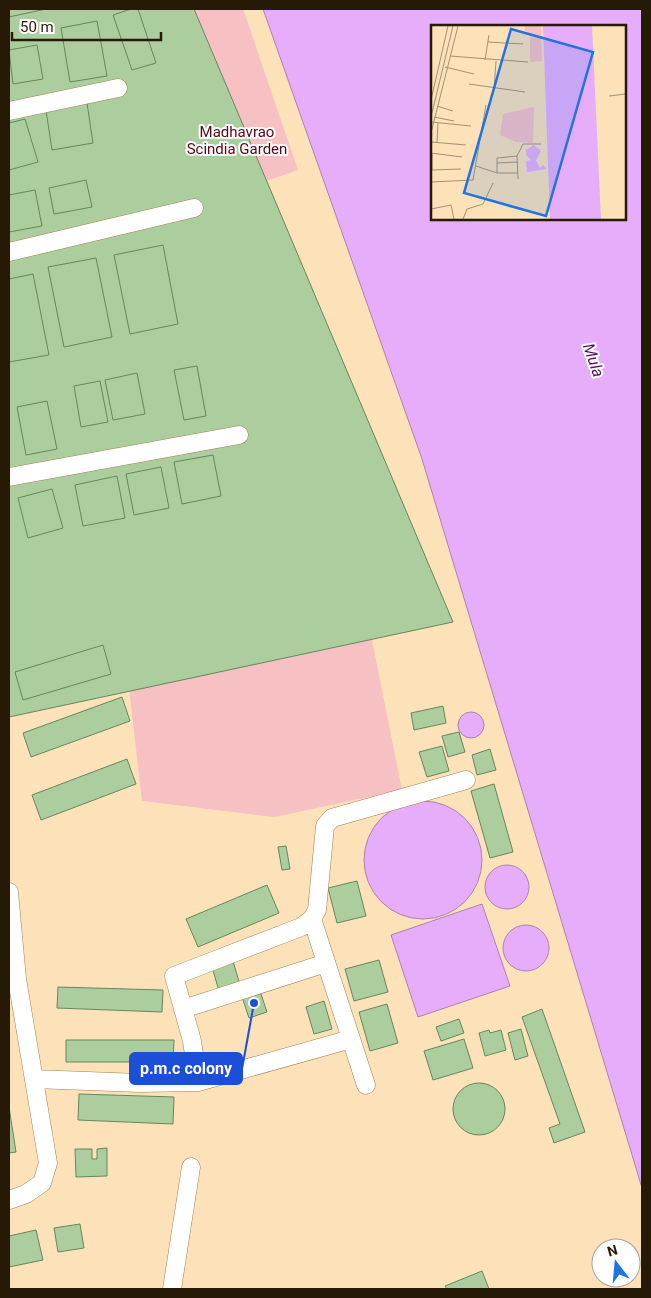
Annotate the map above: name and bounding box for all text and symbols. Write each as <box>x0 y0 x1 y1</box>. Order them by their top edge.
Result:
scale bar <box>12 10 161 42</box>
text: 50 m <box>20 18 54 36</box>
inset map <box>431 25 626 220</box>
park label: Madhavrao Scindia Garden <box>187 123 287 158</box>
water label: Mula <box>579 341 608 379</box>
callout: p.m.c colony <box>130 1053 242 1084</box>
text: p.m.c colony <box>140 1059 233 1078</box>
north arrow <box>591 1238 641 1288</box>
text: N <box>605 1241 619 1260</box>

